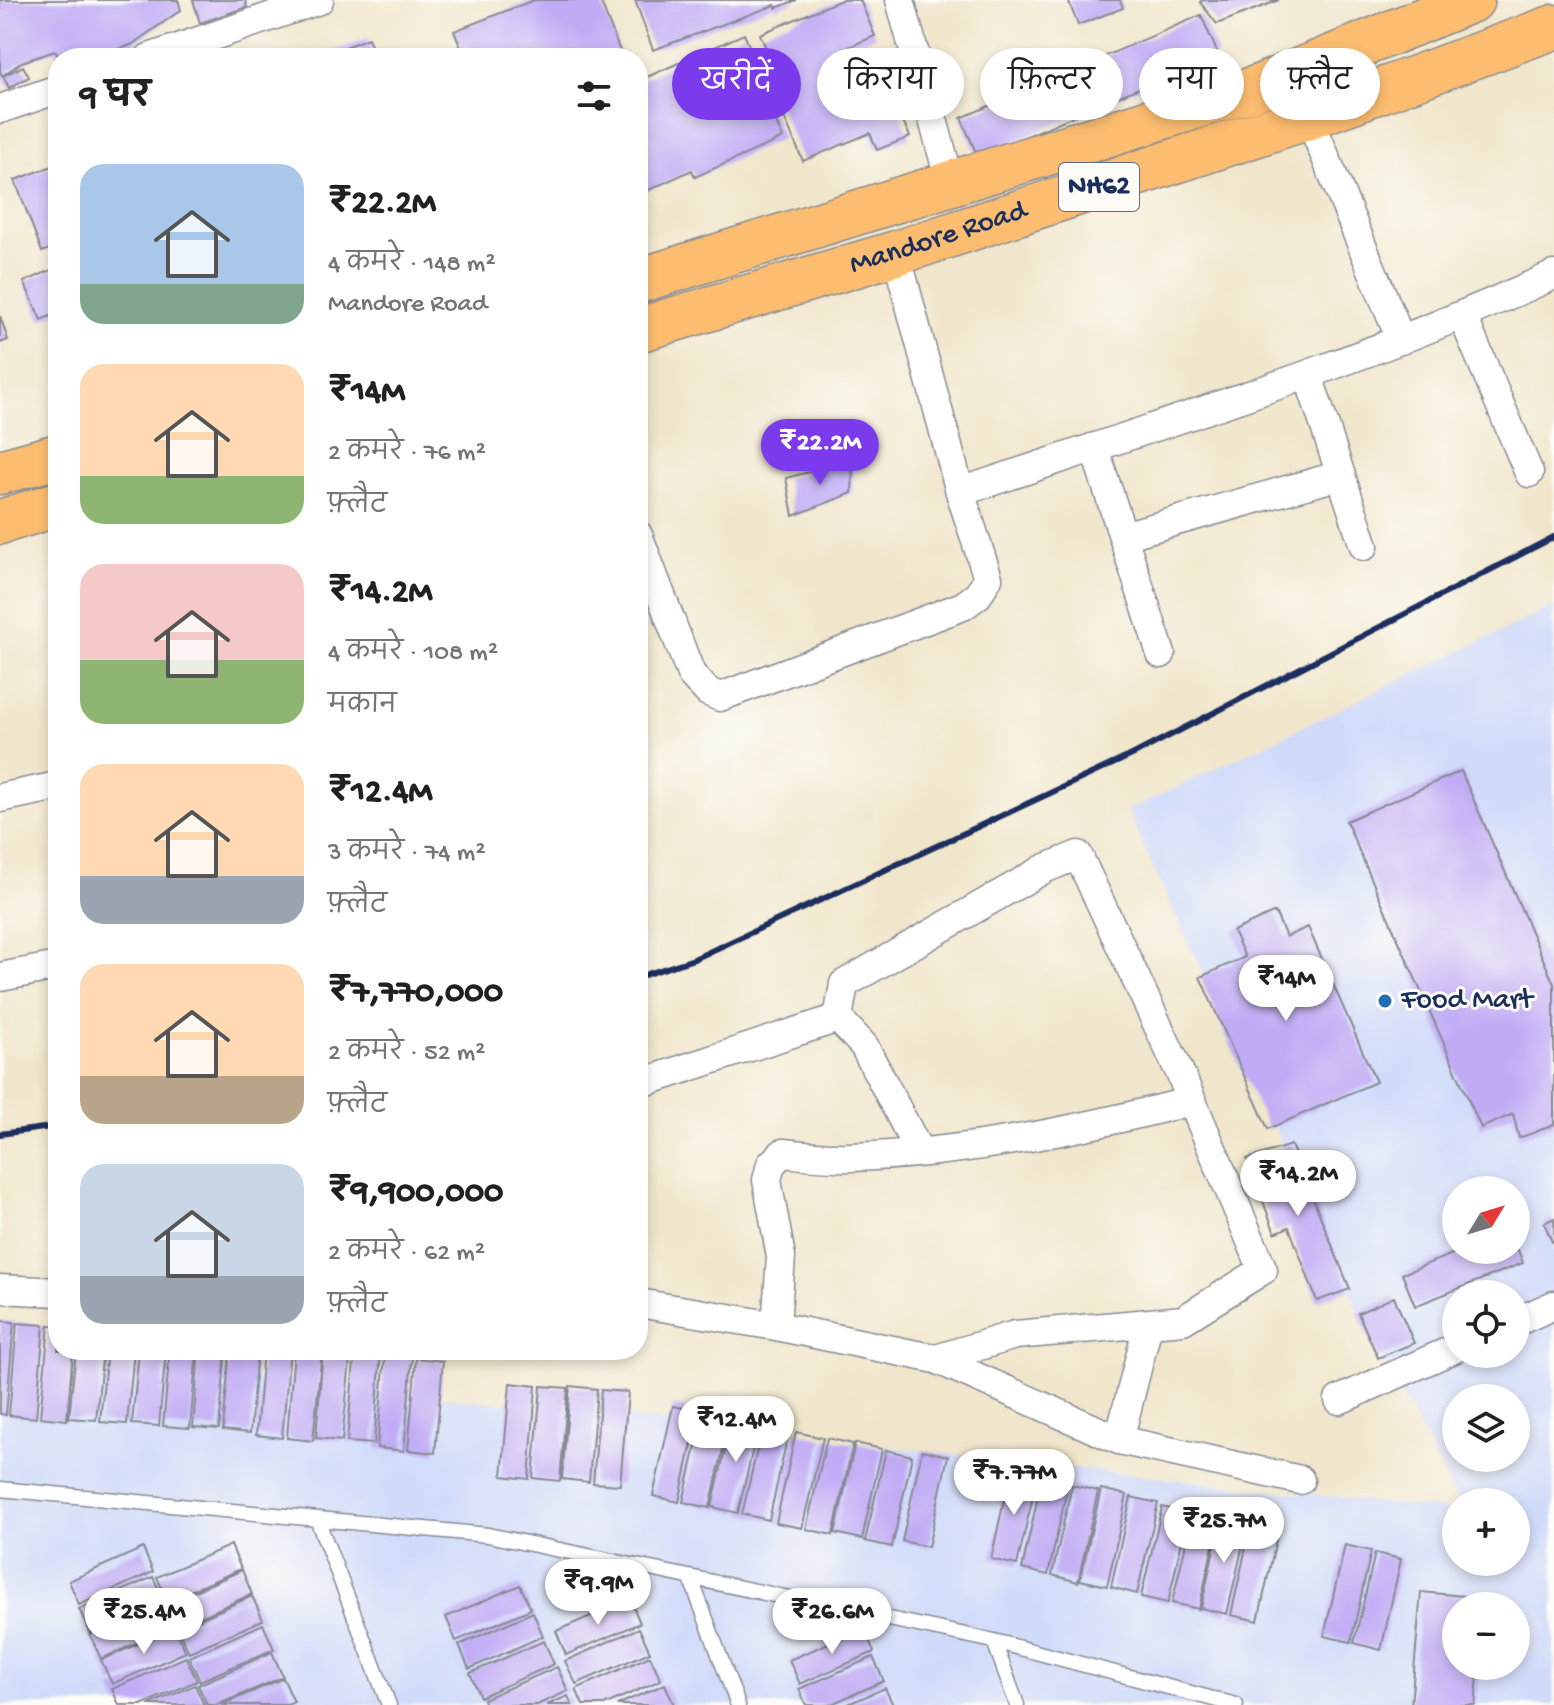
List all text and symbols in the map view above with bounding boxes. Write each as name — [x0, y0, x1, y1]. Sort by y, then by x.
chip: खरीदें — [672, 48, 801, 120]
chip: किराया — [817, 48, 964, 120]
chip: फ़िल्टर — [980, 48, 1123, 120]
chip: नया — [1139, 48, 1244, 120]
chip: फ़्लैट — [1260, 48, 1380, 120]
icon: filters — [572, 74, 616, 118]
text: 9 घर — [80, 79, 150, 119]
road number: NH62 — [1059, 163, 1139, 211]
text: ₹22.2M — [328, 185, 436, 225]
street label: Mandore Road — [846, 193, 1034, 283]
icon: home — [144, 196, 240, 292]
text: 4 कमरे · 148 m² — [328, 250, 496, 281]
text: Mandore Road — [328, 290, 487, 321]
text: ₹14M — [328, 374, 405, 414]
icon: home — [144, 396, 240, 492]
pin: ₹22.2M — [755, 419, 885, 487]
text: ₹22.2M — [779, 429, 861, 460]
text: 2 कमरे · 76 m² — [328, 439, 486, 470]
text: फ़्लैट — [328, 492, 387, 523]
text: ₹14.2M — [328, 574, 432, 614]
icon: home — [144, 596, 240, 692]
text: 4 कमरे · 108 m² — [328, 639, 498, 670]
text: मकान — [328, 692, 397, 723]
text: ₹12.4M — [328, 774, 432, 814]
icon: home — [144, 796, 240, 892]
text: 3 कमरे · 74 m² — [328, 839, 486, 870]
text: फ़्लैट — [328, 892, 387, 923]
pin: ₹14M — [1239, 955, 1333, 1023]
text: ₹14M — [1257, 965, 1315, 996]
text: ₹7,770,000 — [328, 974, 503, 1014]
place label: Food Mart — [1400, 984, 1535, 1019]
marker: Food Mart — [1376, 992, 1394, 1010]
icon: home — [144, 996, 240, 1092]
text: 2 कमरे · 52 m² — [328, 1039, 485, 1070]
text: फ़्लैट — [328, 1092, 387, 1123]
pin: ₹14.2M — [1233, 1150, 1363, 1218]
text: ₹14.2M — [1258, 1160, 1338, 1191]
text: ₹9,900,000 — [328, 1174, 503, 1214]
north arrow — [1442, 1176, 1530, 1264]
map controls — [1442, 1176, 1530, 1680]
icon: home — [144, 1196, 240, 1292]
text: 2 कमरे · 62 m² — [328, 1239, 485, 1270]
button: locate — [1442, 1280, 1530, 1368]
text: फ़्लैट — [328, 1292, 387, 1323]
button: layers — [1442, 1384, 1530, 1472]
pin: ₹12.4M — [671, 1396, 801, 1464]
text: ₹12.4M — [696, 1406, 776, 1437]
pin: ₹7.77M — [949, 1449, 1079, 1517]
text: ₹7.77M — [972, 1459, 1056, 1490]
button: + — [1442, 1488, 1530, 1576]
pin: ₹25.7M — [1159, 1497, 1289, 1565]
text: ₹25.7M — [1182, 1507, 1266, 1538]
pin: ₹9.9M — [542, 1559, 654, 1627]
text: ₹9.9M — [563, 1569, 633, 1600]
pin: ₹25.4M — [79, 1588, 209, 1656]
pin: ₹26.6M — [767, 1588, 897, 1656]
button: − — [1442, 1592, 1530, 1680]
text: ₹25.4M — [103, 1598, 185, 1629]
text: ₹26.6M — [790, 1598, 874, 1629]

